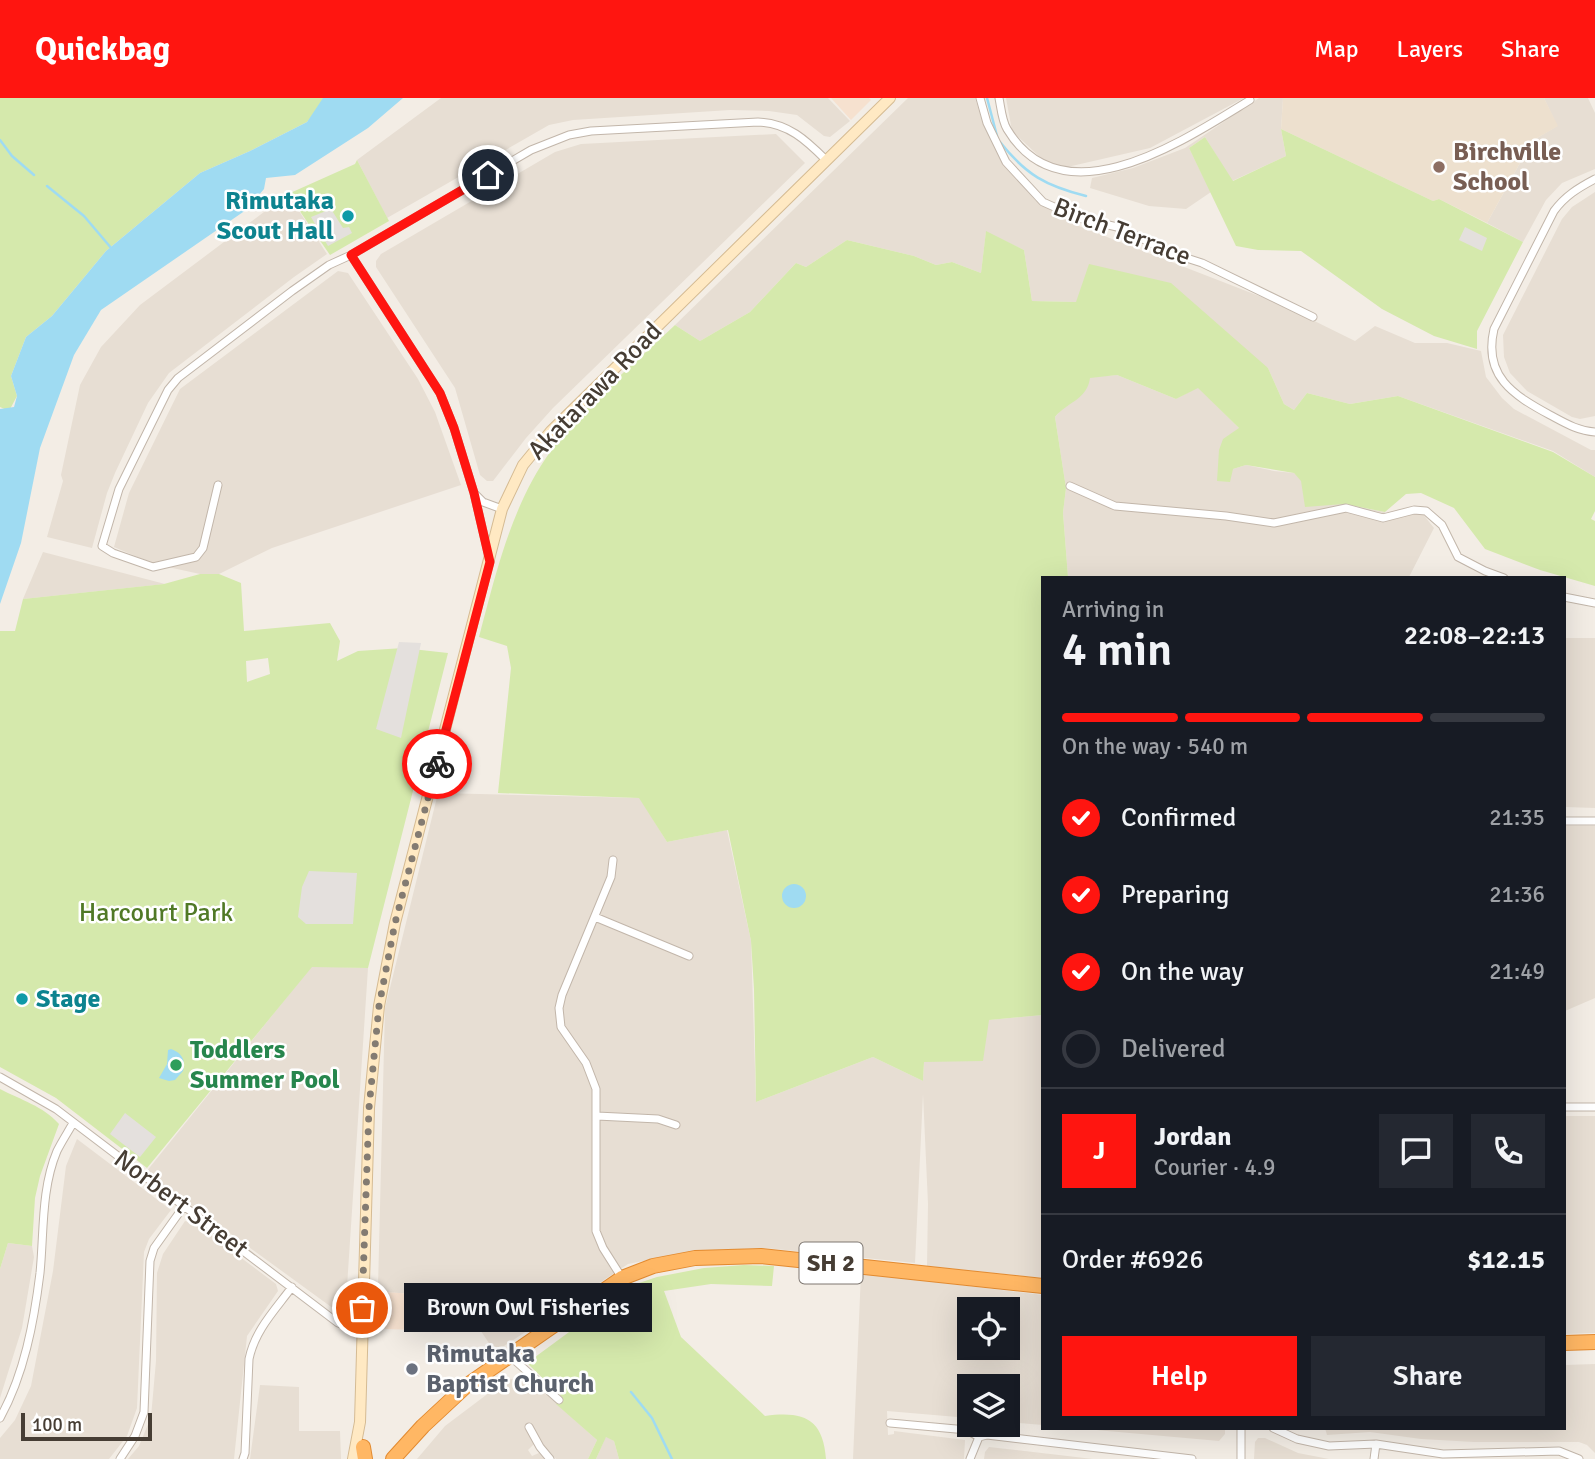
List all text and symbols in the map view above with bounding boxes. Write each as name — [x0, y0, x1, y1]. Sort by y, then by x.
text: Quickbag — [35, 29, 170, 70]
text: Map — [1314, 34, 1359, 64]
text: Layers — [1397, 34, 1463, 64]
text: Share — [1501, 34, 1560, 64]
place label: Birchville School — [1453, 136, 1561, 198]
pin — [458, 145, 518, 205]
icon: home — [469, 156, 507, 194]
marker: Birchville School — [1431, 159, 1447, 175]
place label: Rimutaka Scout Hall — [217, 185, 334, 247]
street label: Birch Terrace — [1049, 191, 1195, 273]
marker: Rimutaka Scout Hall — [340, 208, 356, 224]
street label: Akatarawa Road — [521, 315, 669, 467]
text: Arriving in — [1062, 595, 1164, 624]
text: 22:08–22:13 — [1404, 620, 1545, 652]
text: 4 min — [1062, 622, 1172, 678]
courier — [402, 729, 472, 799]
text: On the way · 540 m — [1062, 732, 1248, 761]
icon: bike — [418, 745, 456, 783]
icon: check — [1062, 799, 1100, 837]
text: Confirmed — [1121, 802, 1236, 834]
text: 21:35 — [1489, 803, 1545, 832]
icon: check — [1062, 876, 1100, 914]
text: Preparing — [1121, 879, 1229, 911]
text: 21:36 — [1489, 880, 1545, 909]
park label: Harcourt Park — [79, 897, 233, 929]
icon: check — [1062, 953, 1100, 991]
text: On the way — [1121, 956, 1244, 988]
text: 21:49 — [1489, 957, 1545, 986]
place label: Stage — [36, 983, 100, 1015]
marker: Stage — [14, 991, 30, 1007]
text: Delivered — [1121, 1033, 1226, 1065]
place label: Toddlers Summer Pool — [190, 1034, 340, 1096]
marker: Toddlers Summer Pool — [168, 1057, 184, 1073]
button: chat — [1379, 1114, 1453, 1188]
button: phone — [1471, 1114, 1545, 1188]
text: Jordan — [1154, 1121, 1231, 1153]
text: J — [1093, 1135, 1105, 1167]
street label: Norbert Street — [107, 1143, 255, 1265]
text: Courier · 4.9 — [1154, 1153, 1275, 1182]
road number: SH 2 — [800, 1242, 862, 1283]
text: Order #6926 — [1062, 1244, 1203, 1276]
text: $12.15 — [1467, 1244, 1545, 1276]
pin — [332, 1278, 392, 1338]
callout: Brown Owl Fisheries — [404, 1284, 652, 1332]
icon: bag — [343, 1289, 381, 1327]
text: Brown Owl Fisheries — [426, 1293, 630, 1322]
map controls — [957, 1297, 1020, 1437]
button: locate — [957, 1297, 1020, 1360]
button: Help — [1062, 1336, 1297, 1416]
button: Share — [1311, 1336, 1545, 1416]
place label: Rimutaka Baptist Church — [426, 1338, 594, 1400]
marker: Rimutaka Baptist Church — [404, 1361, 420, 1377]
button: layers — [957, 1374, 1020, 1437]
scale bar — [21, 1410, 152, 1442]
text: 100 m — [32, 1413, 82, 1437]

